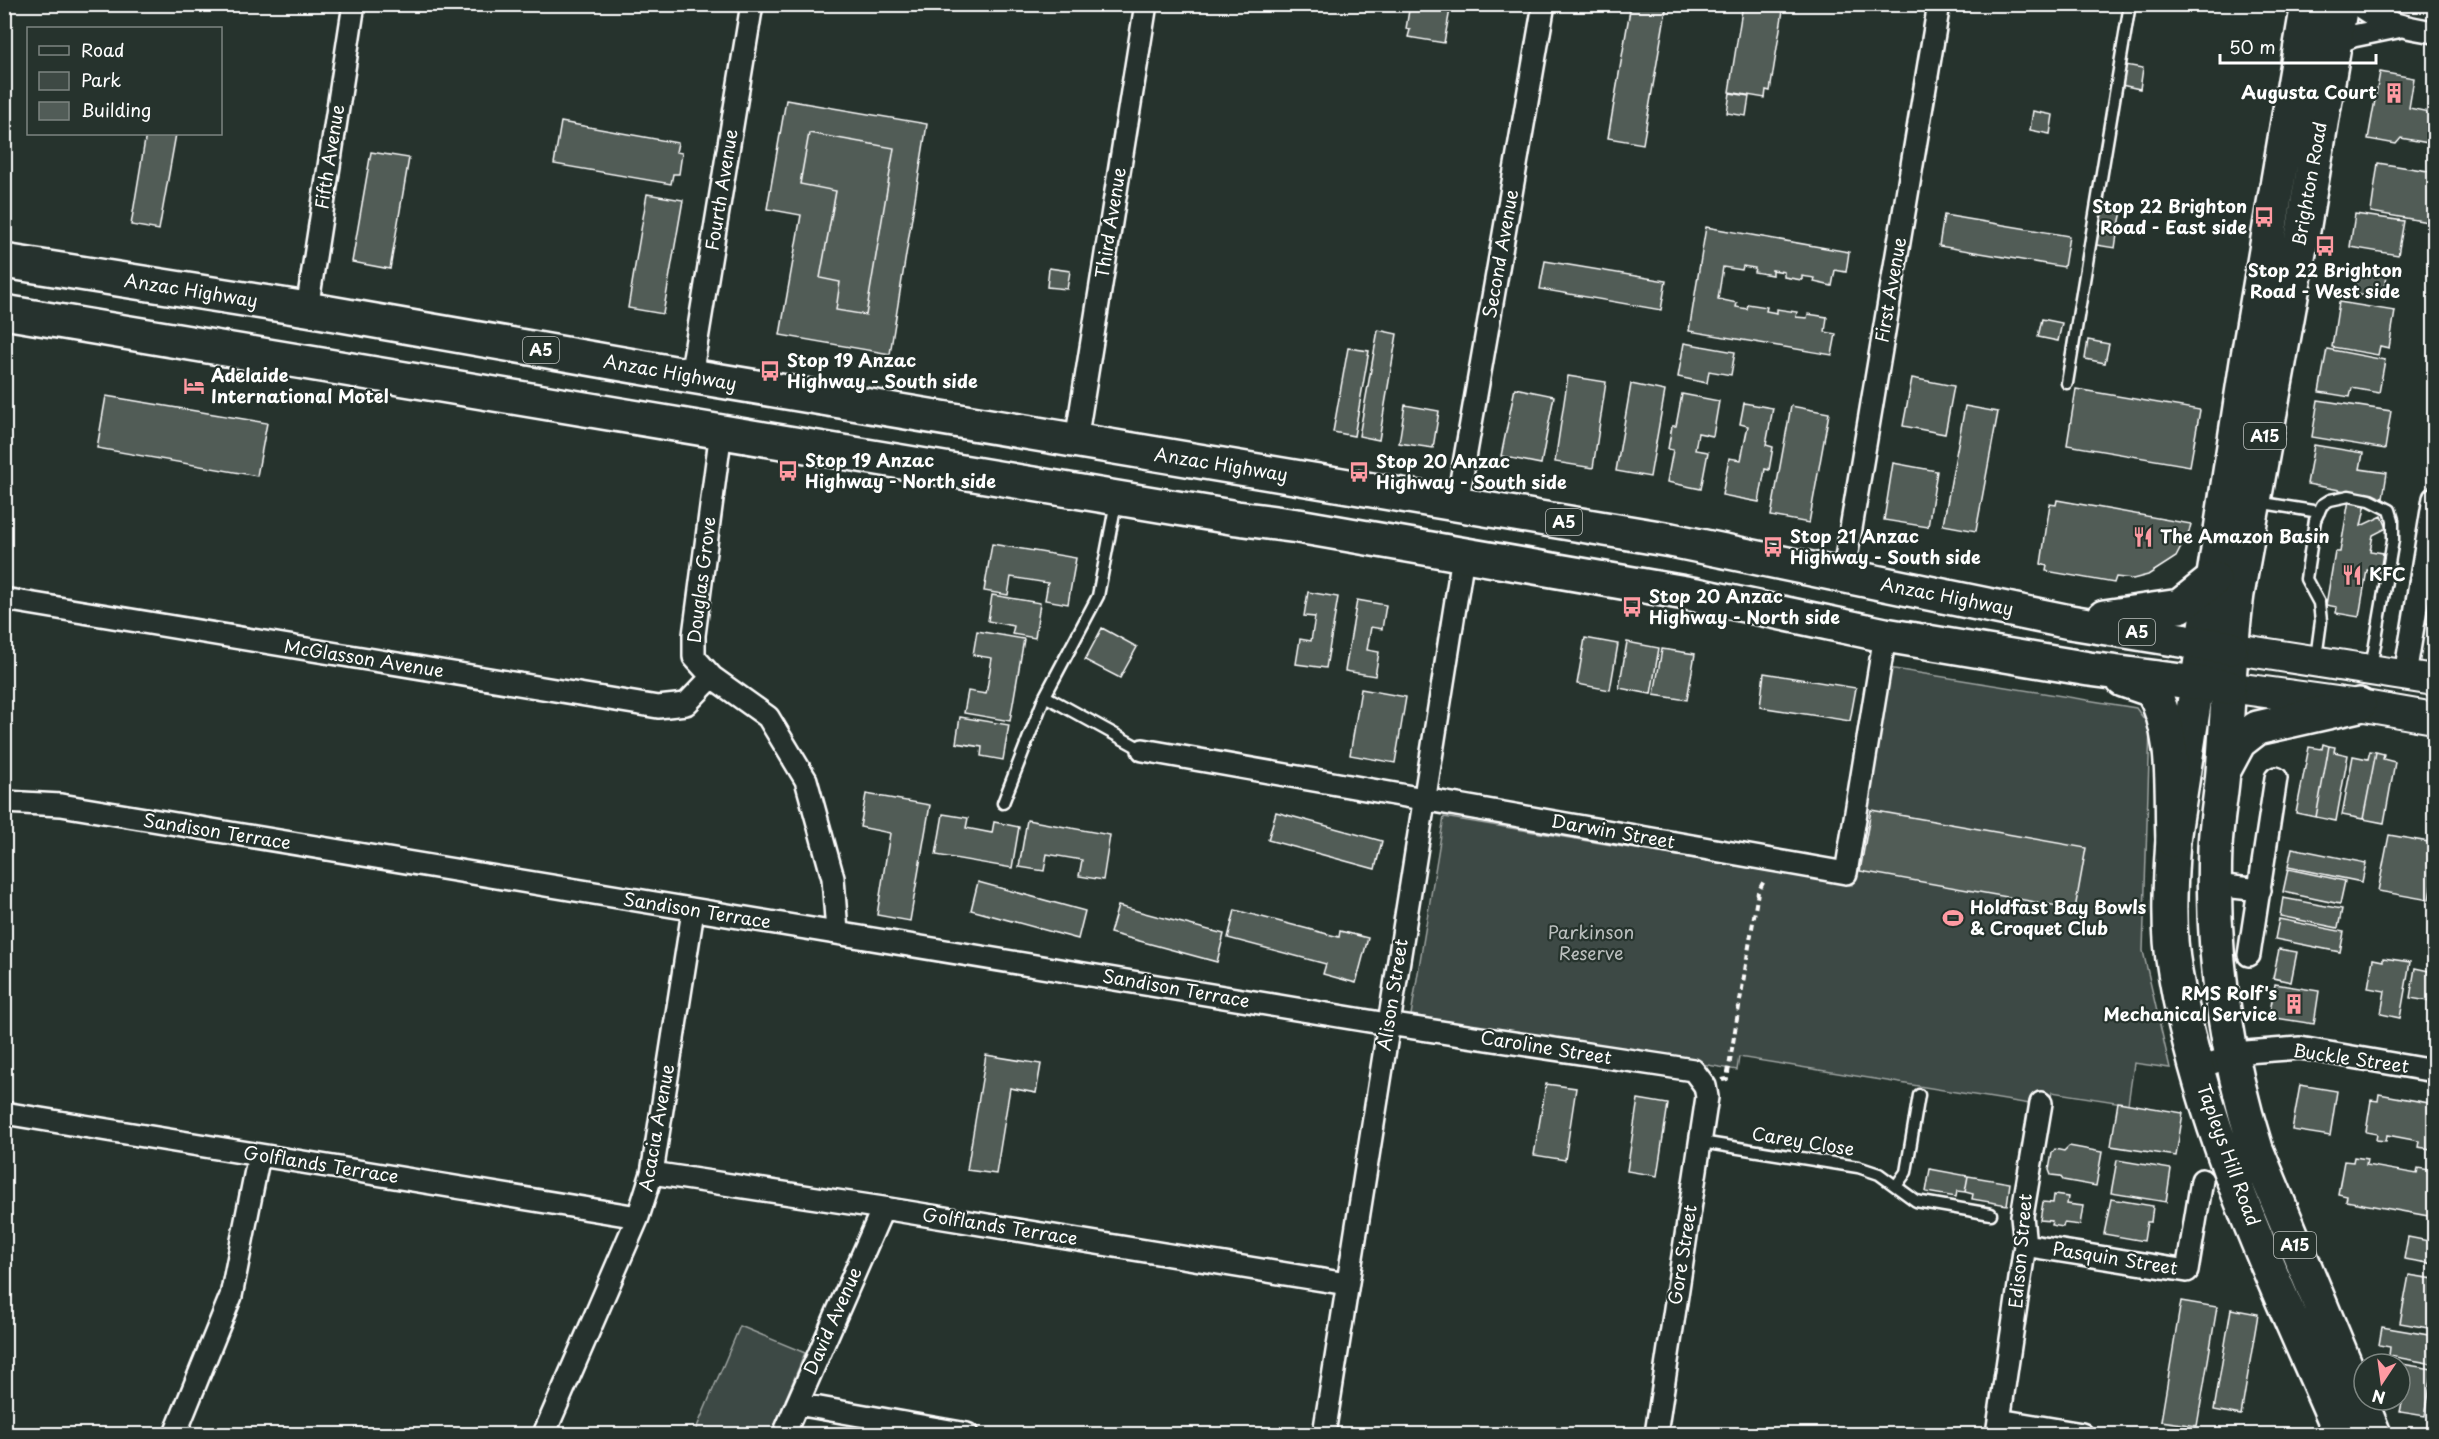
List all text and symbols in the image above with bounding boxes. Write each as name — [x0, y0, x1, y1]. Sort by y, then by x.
legend — [27, 27, 222, 135]
scale bar — [2220, 27, 2376, 65]
text: 50 m — [2229, 33, 2276, 60]
text: Road — [81, 36, 125, 63]
text: Park — [81, 66, 121, 93]
place label: Augusta Court — [2241, 78, 2377, 105]
building icon: Augusta Court — [2382, 81, 2406, 105]
text: Building — [81, 96, 151, 123]
street label: Fifth Avenue — [307, 102, 350, 211]
street label: Brighton Road — [2284, 119, 2333, 248]
street label: Fourth Avenue — [698, 127, 743, 252]
street label: Third Avenue — [1087, 165, 1132, 280]
street label: Second Avenue — [1475, 187, 1524, 320]
place label: Stop 22 Brighton Road - East side — [2092, 192, 2247, 240]
bus stop icon: Stop 22 Brighton Road - East side — [2252, 205, 2276, 229]
bus stop icon: Stop 22 Brighton Road - West side — [2313, 234, 2337, 258]
street label: First Avenue — [1867, 235, 1912, 345]
place label: Stop 22 Brighton Road - West side — [2248, 256, 2402, 304]
street label: Anzac Highway — [123, 266, 260, 313]
road number: A5 — [523, 337, 559, 363]
place label: Stop 19 Anzac Highway - South side — [787, 346, 978, 394]
street label: Anzac Highway — [602, 347, 739, 397]
bus stop icon: Stop 19 Anzac Highway - South side — [758, 359, 782, 383]
place label: Adelaide International Motel — [210, 361, 389, 409]
hotel icon: Adelaide International Motel — [182, 374, 206, 398]
road number: A15 — [2244, 423, 2286, 449]
street label: Anzac Highway — [1153, 440, 1290, 487]
place label: Stop 19 Anzac Highway - North side — [805, 446, 996, 494]
place label: Stop 20 Anzac Highway - South side — [1376, 447, 1567, 495]
bus stop icon: Stop 19 Anzac Highway - North side — [776, 459, 800, 483]
bus stop icon: Stop 20 Anzac Highway - South side — [1347, 460, 1371, 484]
road number: A5 — [1546, 509, 1582, 535]
street label: Douglas Grove — [679, 515, 722, 645]
place label: Stop 21 Anzac Highway - South side — [1790, 522, 1981, 570]
place label: The Amazon Basin — [2160, 522, 2330, 549]
restaurant icon: The Amazon Basin — [2131, 525, 2155, 549]
bus stop icon: Stop 21 Anzac Highway - South side — [1761, 535, 1785, 559]
place label: KFC — [2369, 560, 2406, 587]
restaurant icon: KFC — [2340, 563, 2364, 587]
street label: Anzac Highway — [1879, 569, 2016, 622]
place label: Stop 20 Anzac Highway - North side — [1649, 582, 1840, 630]
bus stop icon: Stop 20 Anzac Highway - North side — [1620, 595, 1644, 619]
road number: A5 — [2119, 619, 2155, 645]
street label: McGlasson Avenue — [282, 632, 446, 683]
street label: Sandison Terrace — [141, 806, 293, 856]
street label: Darwin Street — [1549, 806, 1677, 855]
street label: Sandison Terrace — [621, 885, 773, 935]
place label: Holdfast Bay Bowls & Croquet Club — [1970, 893, 2147, 941]
sports icon: Holdfast Bay Bowls & Croquet Club — [1941, 906, 1965, 930]
park label: Parkinson Reserve — [1548, 918, 1634, 966]
street label: Alison Street — [1369, 937, 1414, 1053]
street label: Sandison Terrace — [1100, 961, 1252, 1014]
place label: RMS Rolf's Mechanical Service — [2103, 979, 2277, 1027]
building icon: RMS Rolf's Mechanical Service — [2282, 992, 2306, 1016]
street label: Caroline Street — [1479, 1023, 1614, 1070]
street label: Buckle Street — [2292, 1036, 2411, 1079]
street label: Acacia Avenue — [631, 1062, 680, 1194]
street label: Tapleys Hill Road — [2191, 1080, 2268, 1229]
street label: Carey Close — [1750, 1119, 1856, 1162]
street label: Golflands Terrace — [242, 1138, 401, 1189]
street label: Edison Street — [2001, 1192, 2038, 1309]
street label: Golflands Terrace — [921, 1200, 1080, 1251]
street label: Gore Street — [1660, 1203, 1703, 1307]
road number: A15 — [2274, 1232, 2316, 1258]
street label: Pasquin Street — [2051, 1234, 2180, 1281]
street label: David Avenue — [796, 1262, 868, 1379]
north arrow — [2352, 1352, 2412, 1412]
text: N — [2370, 1384, 2387, 1411]

